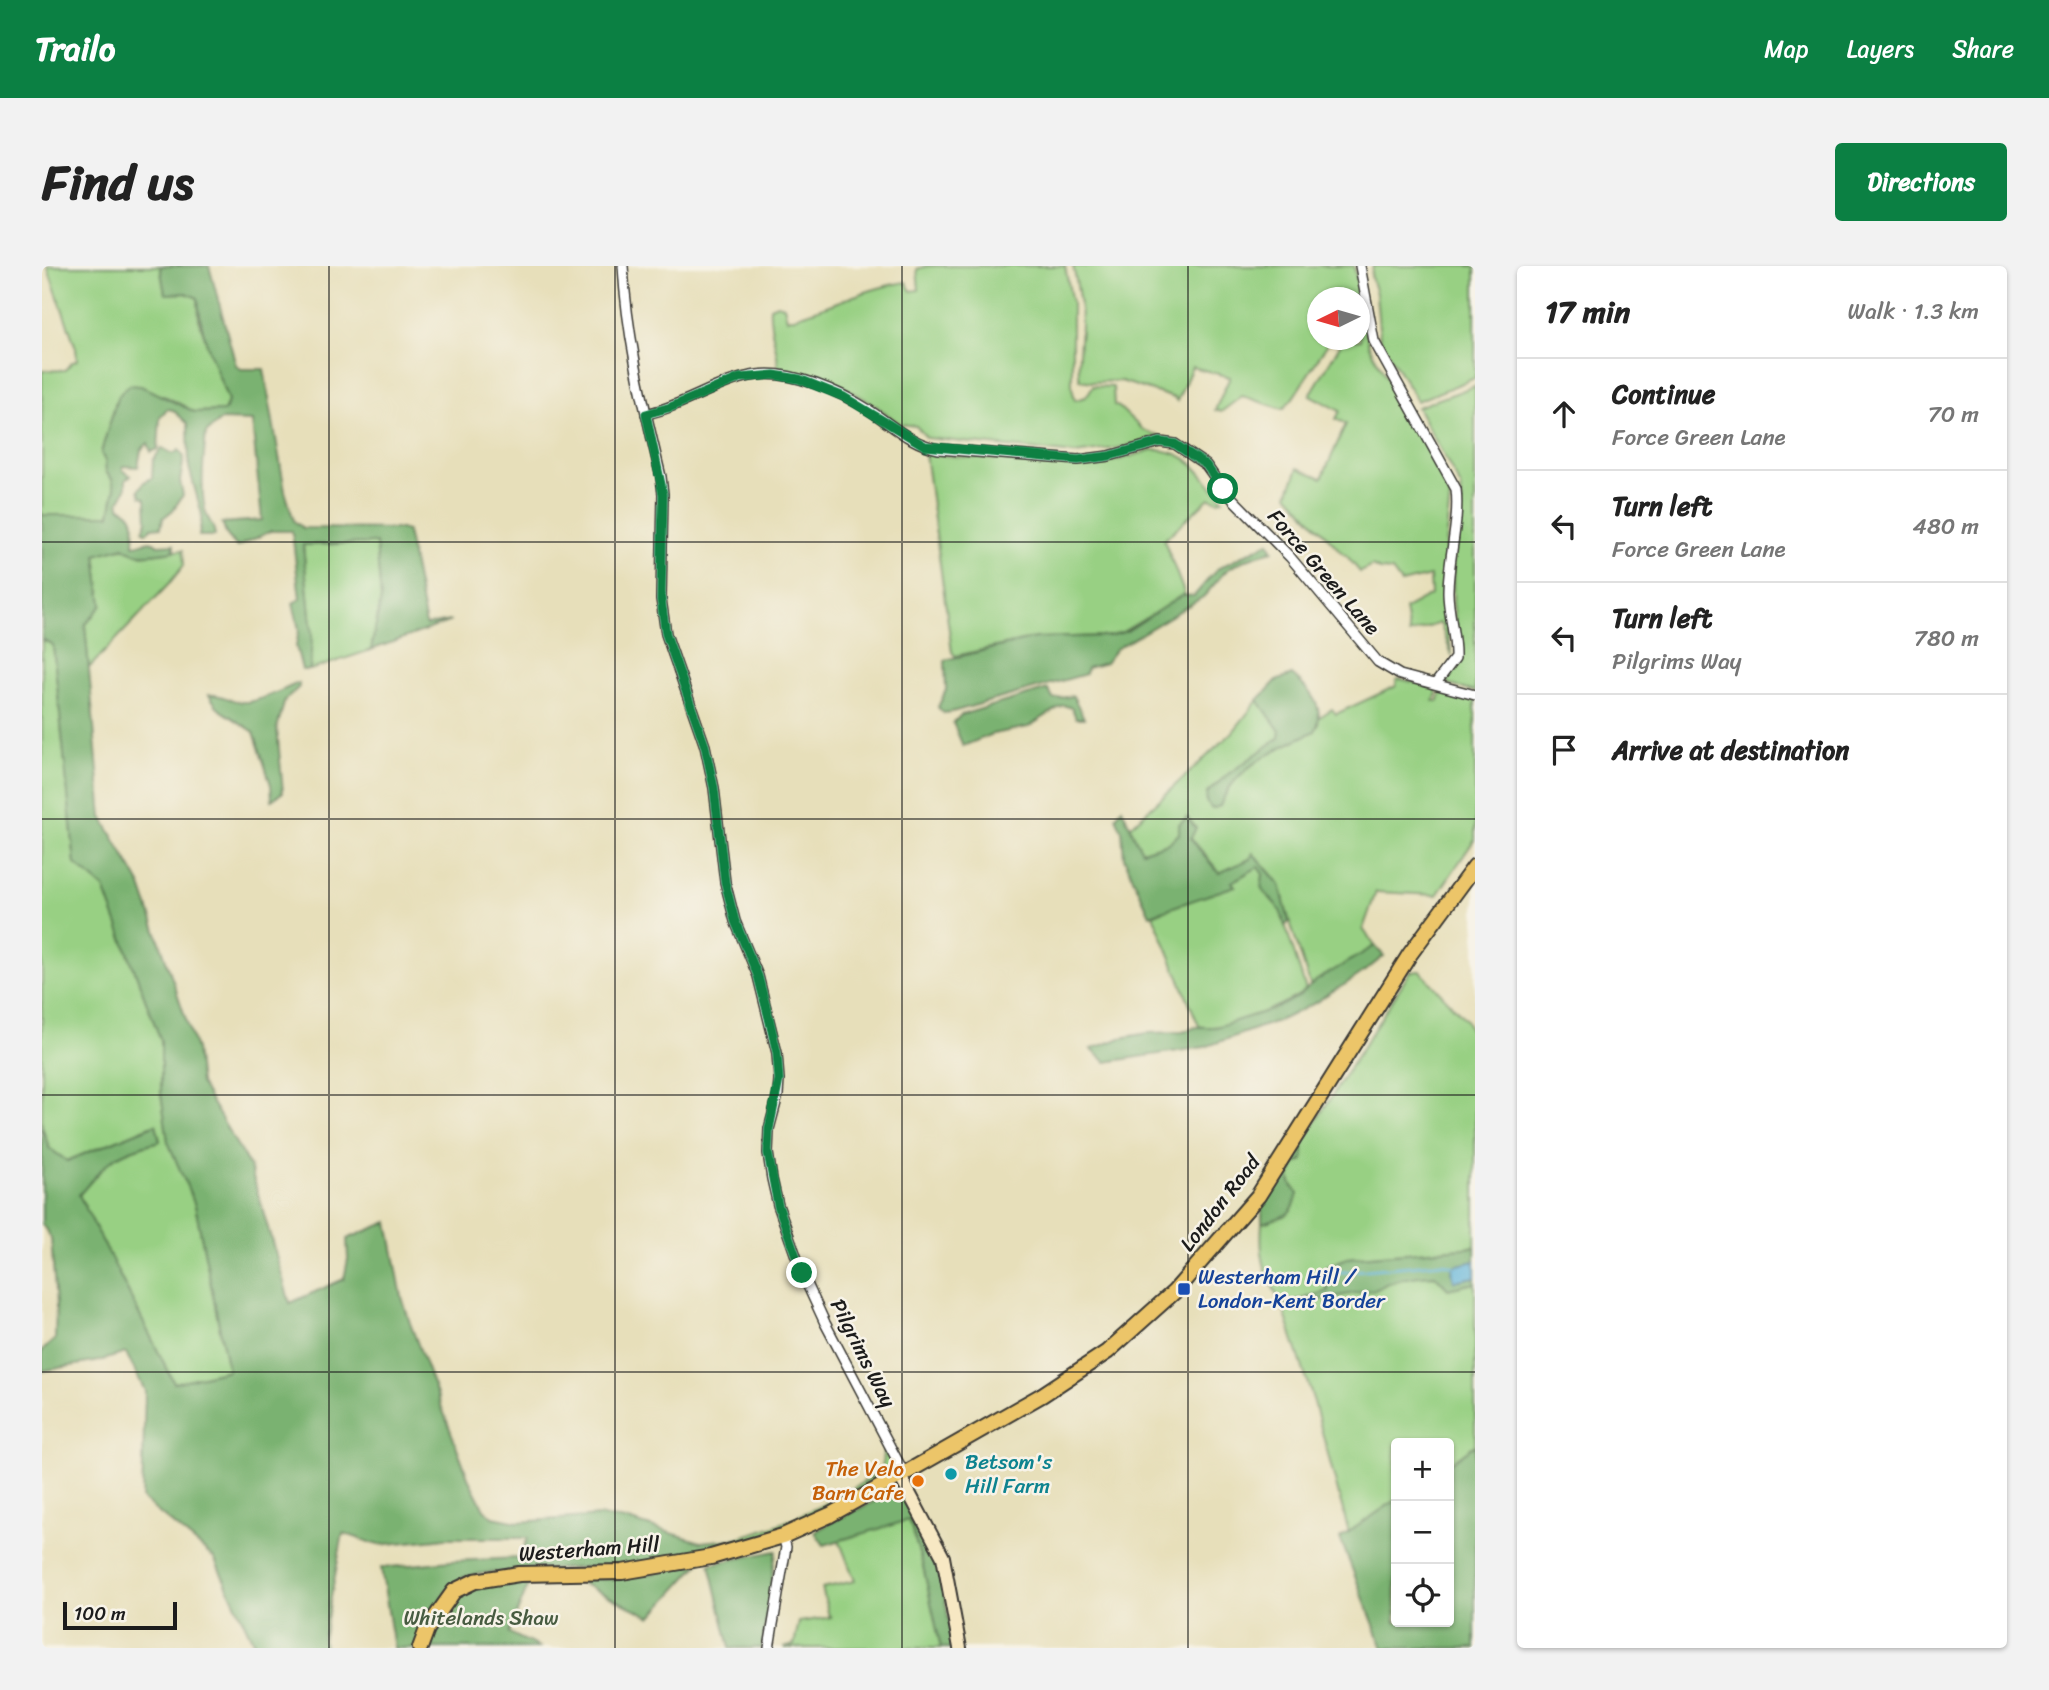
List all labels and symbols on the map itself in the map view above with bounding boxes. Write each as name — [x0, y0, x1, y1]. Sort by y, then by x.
north arrow — [1307, 287, 1370, 350]
route start — [1207, 473, 1238, 504]
street label: Force Green Lane — [1258, 500, 1390, 644]
street label: London Road — [1170, 1144, 1272, 1260]
route end — [786, 1257, 817, 1288]
place label: Westerham Hill / London-Kent Border — [1198, 1258, 1386, 1320]
marker: Westerham Hill / London-Kent Border — [1176, 1281, 1192, 1297]
street label: Pilgrims Way — [819, 1292, 907, 1415]
place label: Betsom's Hill Farm — [965, 1443, 1053, 1505]
place label: The Velo Barn Cafe — [812, 1450, 904, 1512]
marker: Betsom's Hill Farm — [943, 1466, 959, 1482]
marker: The Velo Barn Cafe — [910, 1473, 926, 1489]
street label: Westerham Hill — [517, 1525, 662, 1573]
scale bar — [63, 1599, 177, 1631]
park label: Whitelands Shaw — [403, 1599, 559, 1637]

